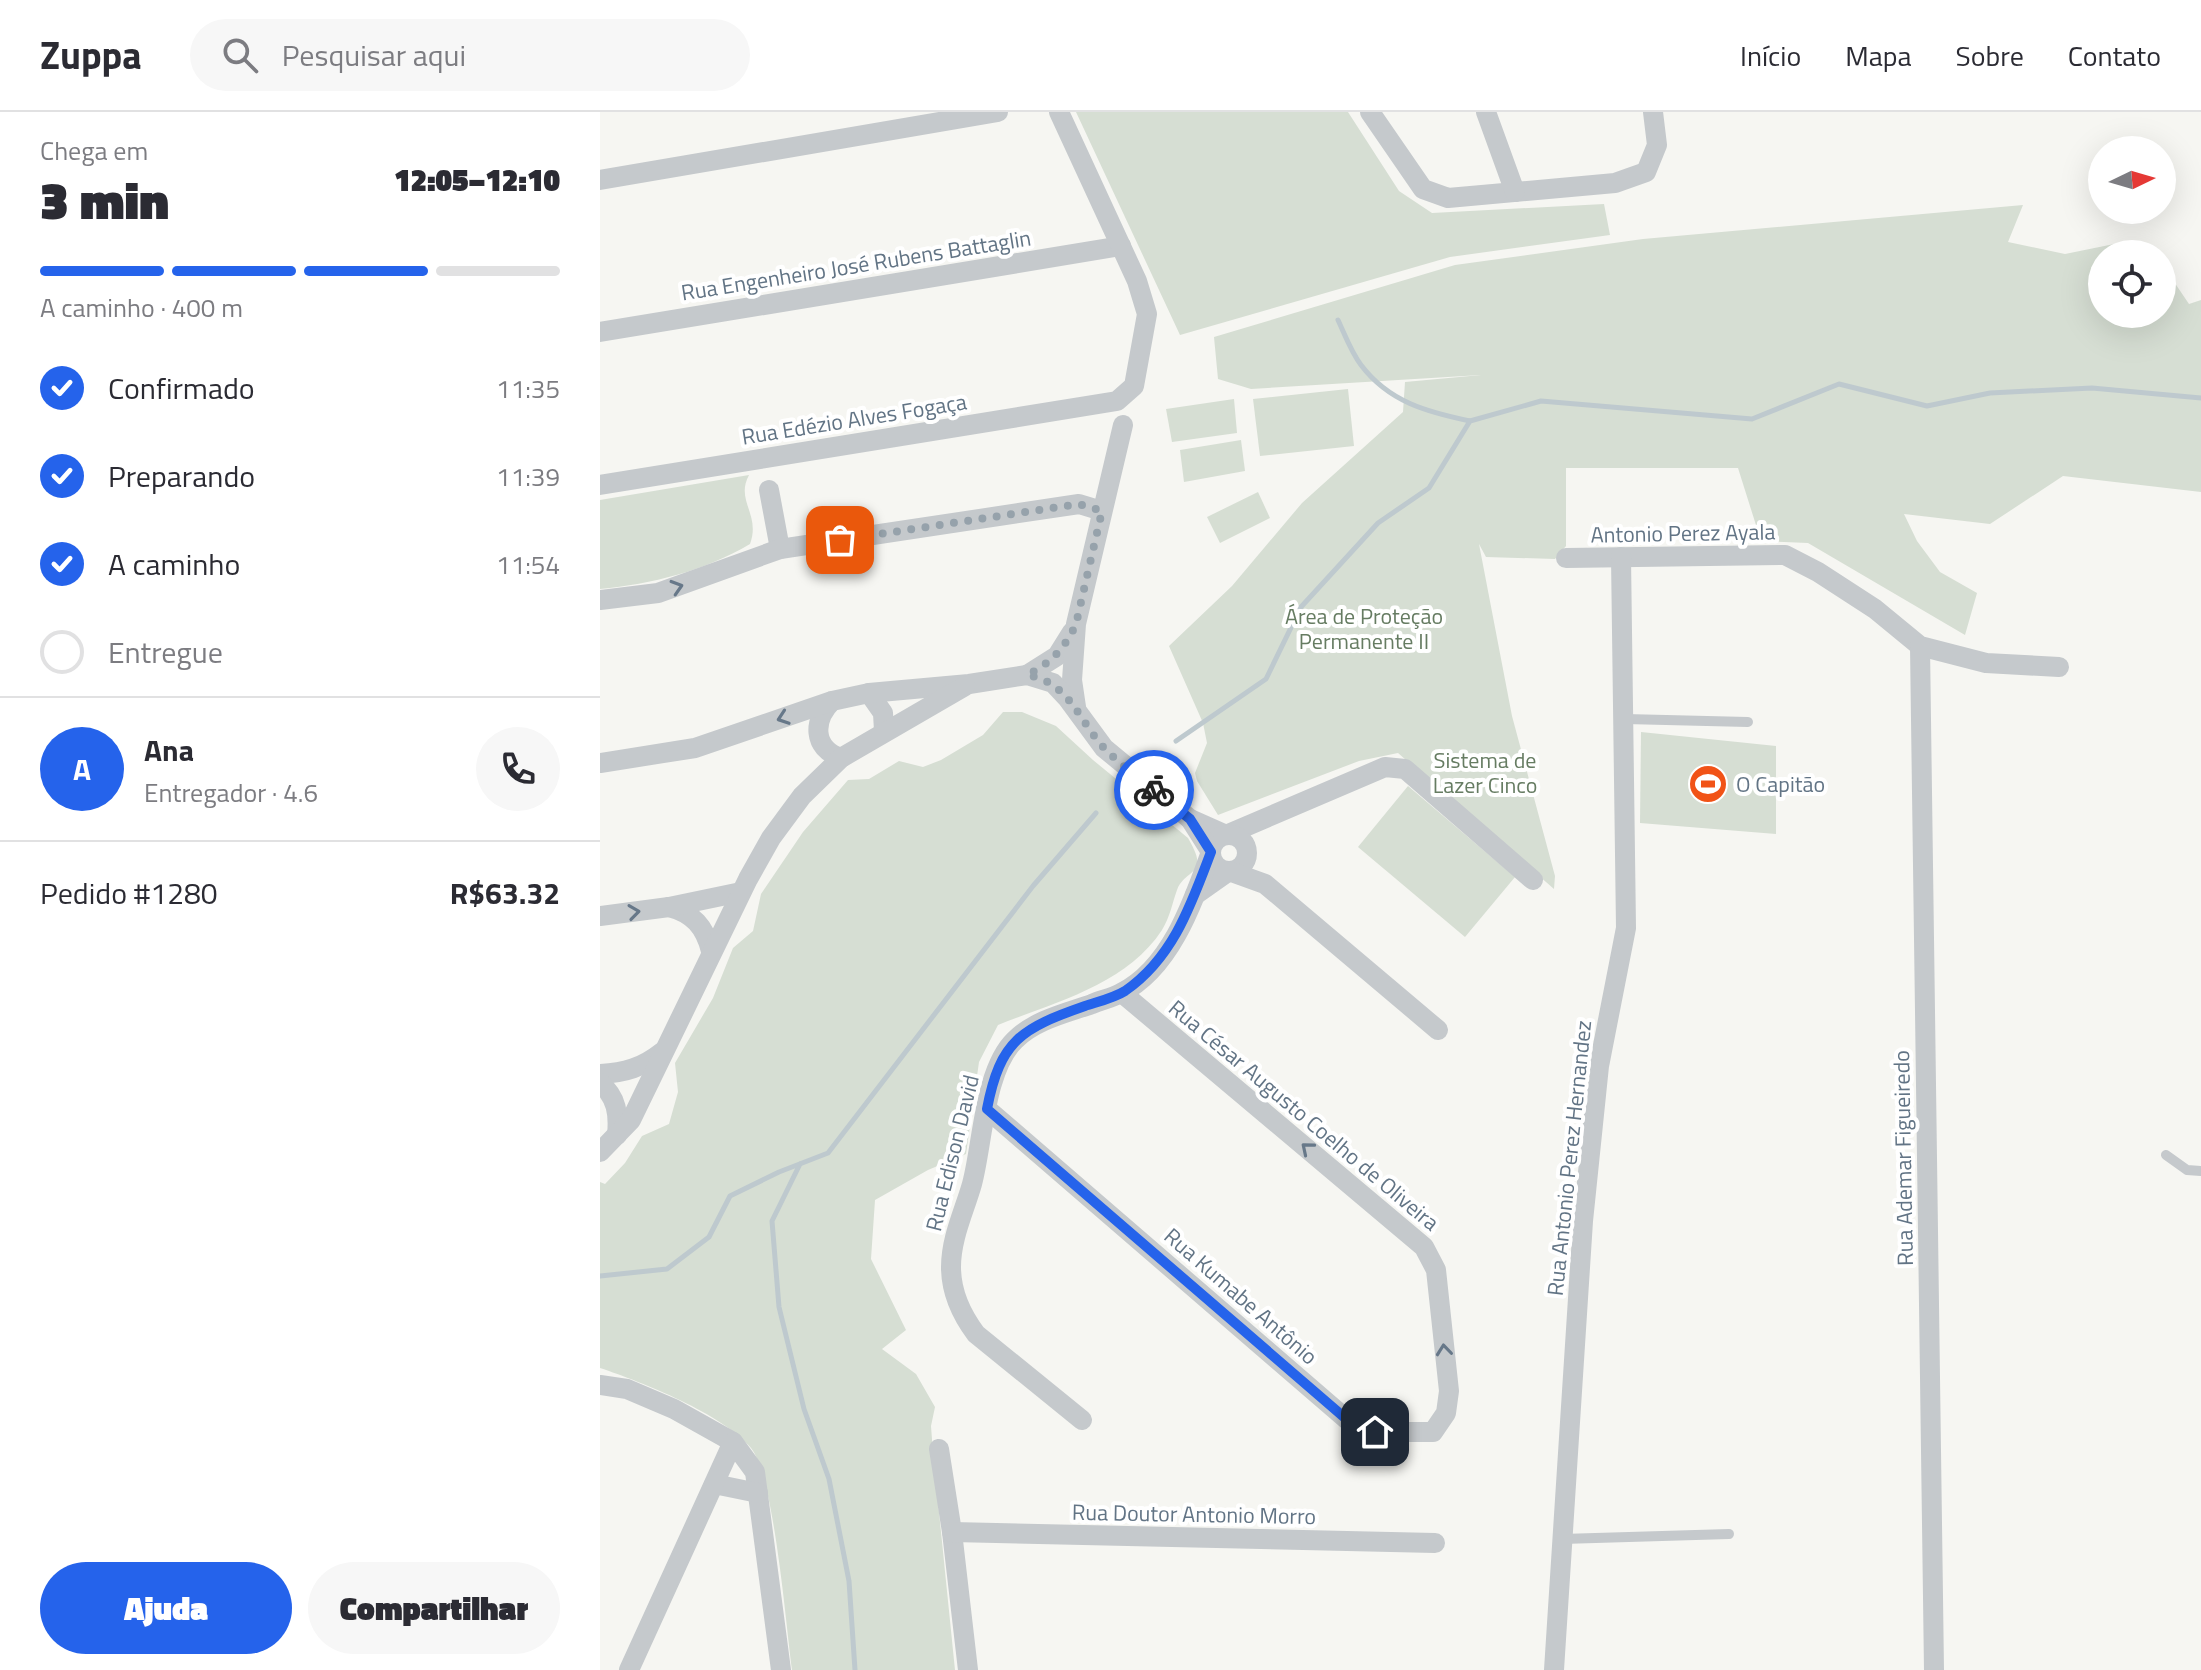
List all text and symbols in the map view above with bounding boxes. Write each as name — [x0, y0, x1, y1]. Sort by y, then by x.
search box — [190, 19, 750, 91]
text: Zuppa — [40, 26, 142, 84]
text: Pesquisar aqui — [282, 32, 466, 78]
icon: search — [218, 33, 262, 77]
text: Início — [1740, 34, 1801, 77]
text: Mapa — [1845, 34, 1912, 77]
text: Sobre — [1956, 34, 2024, 77]
text: Contato — [2068, 34, 2161, 77]
text: Chega em — [40, 131, 148, 170]
north arrow — [2088, 136, 2176, 224]
map controls — [2088, 136, 2176, 328]
text: 12:05–12:10 — [394, 157, 560, 203]
text: 3 min — [40, 160, 169, 239]
street label: Rua Engenheiro José Rubens Battaglin — [679, 221, 1033, 309]
button: locate — [2088, 240, 2176, 328]
text: A caminho · 400 m — [40, 288, 243, 327]
text: Confirmado — [108, 365, 255, 411]
icon: check — [40, 366, 84, 410]
text: 11:35 — [496, 369, 560, 408]
street label: Rua Edézio Alves Fogaça — [739, 384, 969, 454]
text: Preparando — [108, 453, 255, 499]
icon: check — [40, 454, 84, 498]
text: 11:39 — [496, 457, 560, 496]
pin — [806, 506, 874, 574]
street label: Antonio Perez Ayala — [1590, 514, 1776, 552]
icon: bag — [818, 518, 862, 562]
text: A caminho — [108, 541, 240, 587]
icon: check — [40, 542, 84, 586]
text: 11:54 — [496, 545, 560, 584]
one-way arrow — [669, 580, 683, 596]
park label: Área de Proteção Permanente II — [1285, 599, 1443, 658]
text: Entregue — [108, 629, 223, 675]
one-way arrow — [777, 709, 790, 725]
text: Ana — [144, 727, 194, 773]
button: phone — [476, 727, 560, 811]
park label: Sistema de Lazer Cinco — [1433, 743, 1537, 802]
text: A — [73, 746, 91, 792]
courier — [1114, 750, 1194, 830]
sports icon: O Capitão — [1687, 763, 1729, 805]
place label: O Capitão — [1736, 767, 1825, 801]
icon: bike — [1132, 768, 1176, 812]
text: Entregador · 4.6 — [144, 773, 318, 812]
text: Pedido #1280 — [40, 870, 218, 916]
text: R$63.32 — [450, 870, 560, 916]
one-way arrow — [627, 904, 641, 921]
street label: Rua César Augusto Coelho de Oliveira — [1161, 991, 1447, 1239]
street label: Rua Antonio Perez Hernandez — [1538, 1019, 1600, 1297]
street label: Rua Ademar Figueiredo — [1884, 1050, 1922, 1266]
street label: Rua Edison David — [916, 1071, 988, 1235]
one-way arrow — [1301, 1143, 1316, 1158]
street label: Rua Kumabe Antônio — [1157, 1219, 1325, 1373]
one-way arrow — [1436, 1343, 1453, 1356]
pin — [1341, 1398, 1409, 1466]
icon: home — [1353, 1410, 1397, 1454]
street label: Rua Doutor Antonio Morro — [1072, 1495, 1316, 1533]
button: Ajuda — [40, 1562, 292, 1654]
button: Compartilhar — [308, 1562, 560, 1654]

